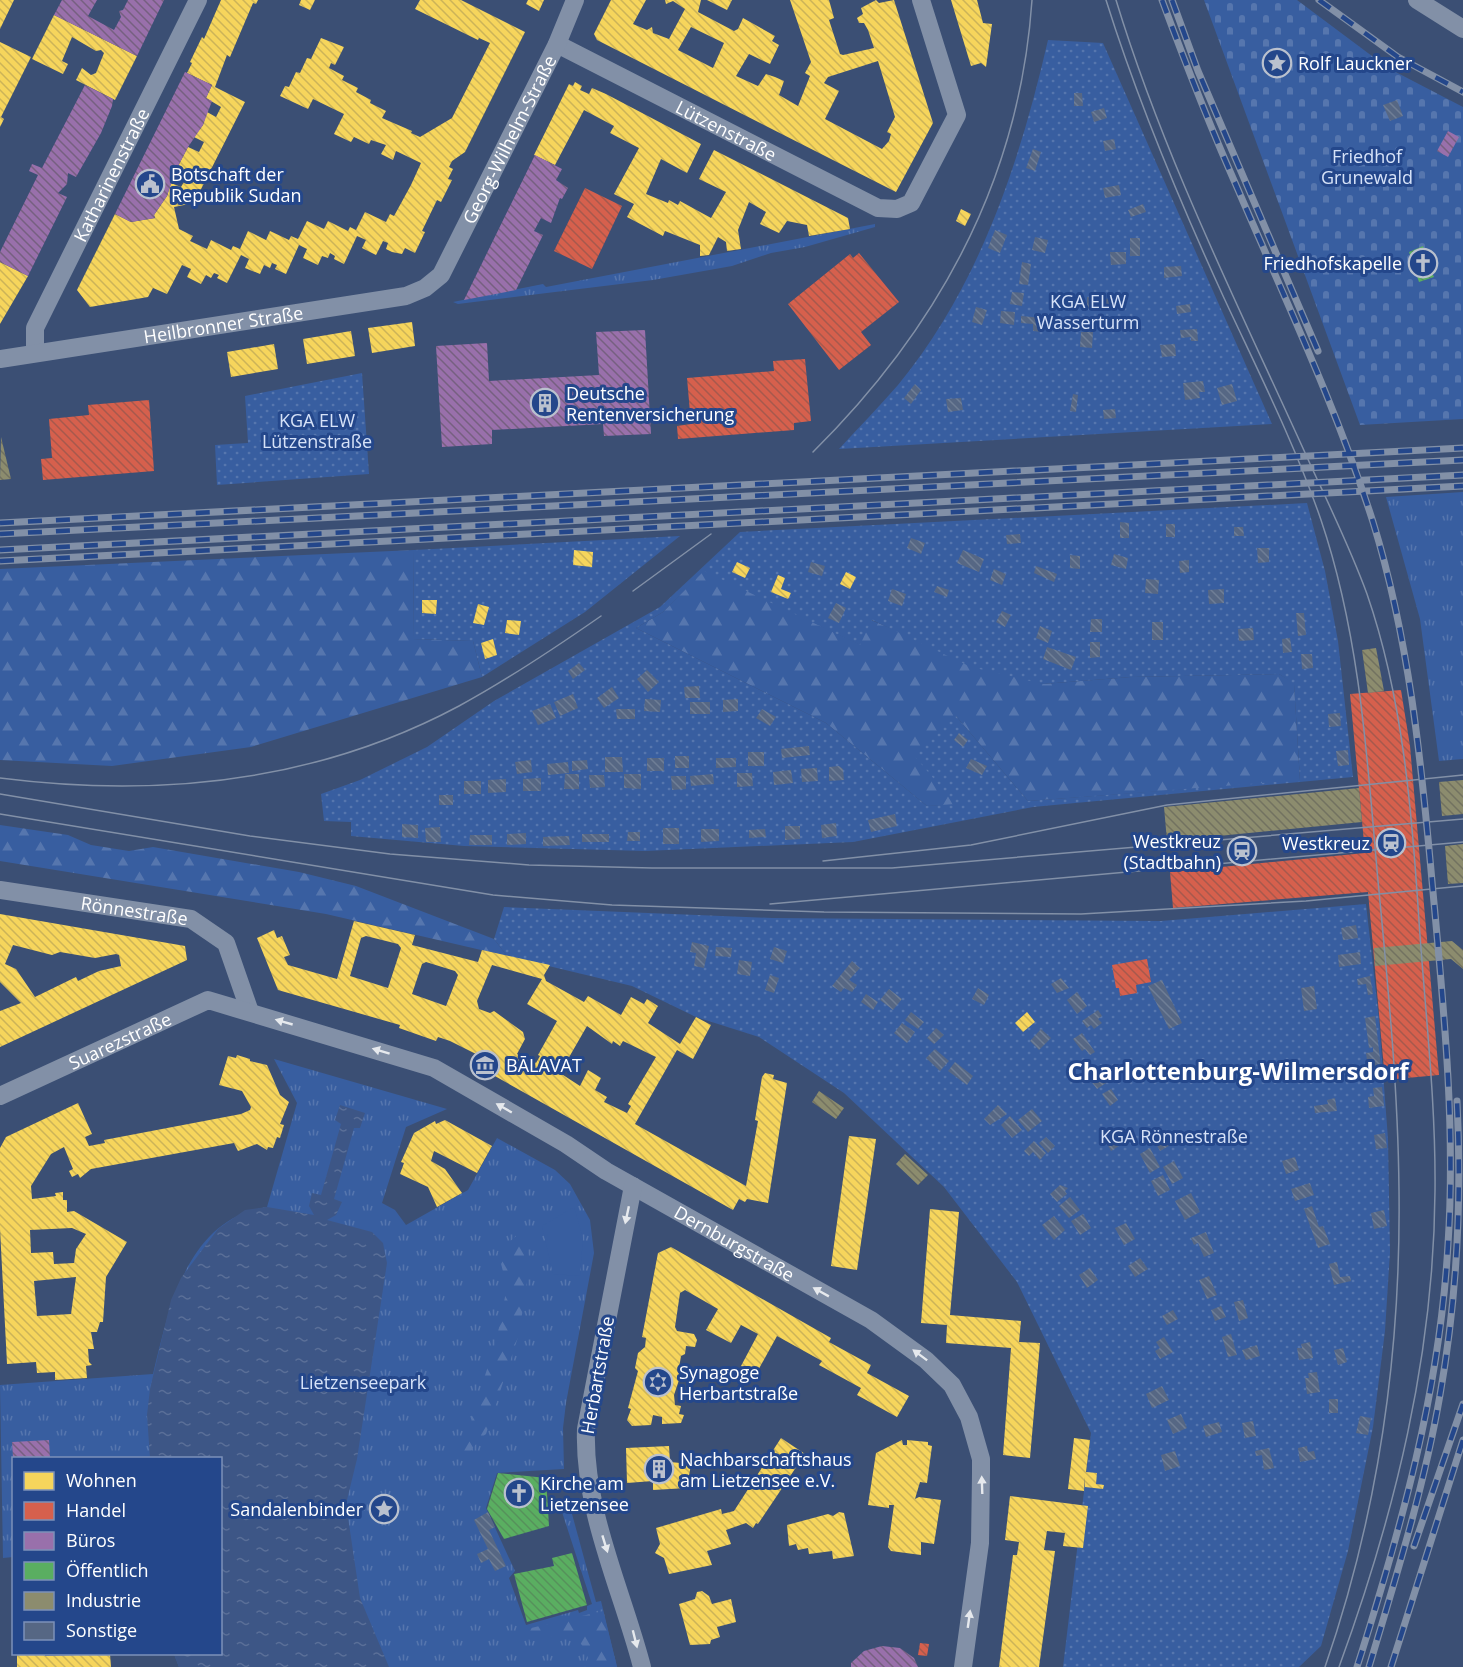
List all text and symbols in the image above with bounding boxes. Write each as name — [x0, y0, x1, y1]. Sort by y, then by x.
place icon: Rolf Lauckner — [1261, 47, 1293, 79]
street label: Georg-Wilhelm-Straße — [457, 51, 562, 228]
place label: Rolf Lauckner — [1298, 51, 1413, 75]
street label: Lützenstraße — [672, 95, 781, 166]
street label: Katharinenstraße — [68, 104, 154, 246]
park label: Friedhof Grunewald — [1321, 144, 1413, 189]
place label: Botschaft der Republik Sudan — [171, 162, 301, 207]
public building icon: Botschaft der Republik Sudan — [134, 168, 166, 200]
church icon: Friedhofskapelle — [1407, 247, 1439, 279]
place label: Friedhofskapelle — [1263, 251, 1402, 275]
park label: KGA ELW Wasserturm — [1037, 289, 1139, 334]
street label: Heilbronner Straße — [142, 300, 305, 349]
place label: Deutsche Rentenversicherung — [566, 381, 735, 426]
building icon: Deutsche Rentenversicherung — [529, 387, 561, 419]
park label: KGA ELW Lützenstraße — [262, 408, 372, 453]
station icon: Westkreuz — [1375, 827, 1407, 859]
place label: Westkreuz (Stadtbahn) — [1124, 829, 1221, 874]
place label: Westkreuz — [1282, 831, 1370, 855]
station icon: Westkreuz (Stadtbahn) — [1226, 835, 1258, 867]
street label: Rönnestraße — [79, 890, 190, 930]
street label: Suarezstraße — [65, 1007, 175, 1075]
one-way arrow — [275, 1017, 293, 1026]
one-way arrow — [372, 1046, 390, 1055]
museum icon: BĀLAVAT — [469, 1049, 501, 1081]
place label: BĀLAVAT — [506, 1053, 582, 1077]
district label: Charlottenburg-Wilmersdorf — [1067, 1054, 1410, 1087]
one-way arrow — [495, 1103, 512, 1113]
park label: KGA Rönnestraße — [1100, 1124, 1248, 1148]
street label: Dernburgstraße — [670, 1200, 799, 1287]
one-way arrow — [622, 1205, 631, 1224]
one-way arrow — [812, 1287, 829, 1297]
street label: Herbartstraße — [575, 1314, 619, 1436]
one-way arrow — [912, 1349, 928, 1362]
place label: Synagoge Herbartstraße — [679, 1360, 798, 1405]
synagogue icon: Synagoge Herbartstraße — [642, 1366, 674, 1398]
park label: Lietzenseepark — [300, 1370, 427, 1394]
place label: Nachbarschaftshaus am Lietzensee e.V. — [680, 1447, 852, 1492]
building icon: Nachbarschaftshaus am Lietzensee e.V. — [643, 1453, 675, 1485]
legend — [12, 1457, 222, 1655]
text: Wohnen — [66, 1468, 137, 1492]
place label: Kirche am Lietzensee — [540, 1471, 629, 1516]
one-way arrow — [977, 1475, 986, 1494]
church icon: Kirche am Lietzensee — [503, 1477, 535, 1509]
place icon: Sandalenbinder — [368, 1493, 400, 1525]
place label: Sandalenbinder — [230, 1497, 364, 1521]
text: Handel — [66, 1498, 126, 1522]
text: Büros — [66, 1528, 115, 1552]
one-way arrow — [601, 1535, 610, 1553]
text: Öffentlich — [66, 1558, 148, 1582]
text: Industrie — [66, 1588, 141, 1612]
one-way arrow — [965, 1610, 974, 1629]
text: Sonstige — [66, 1618, 137, 1642]
one-way arrow — [630, 1630, 640, 1648]

